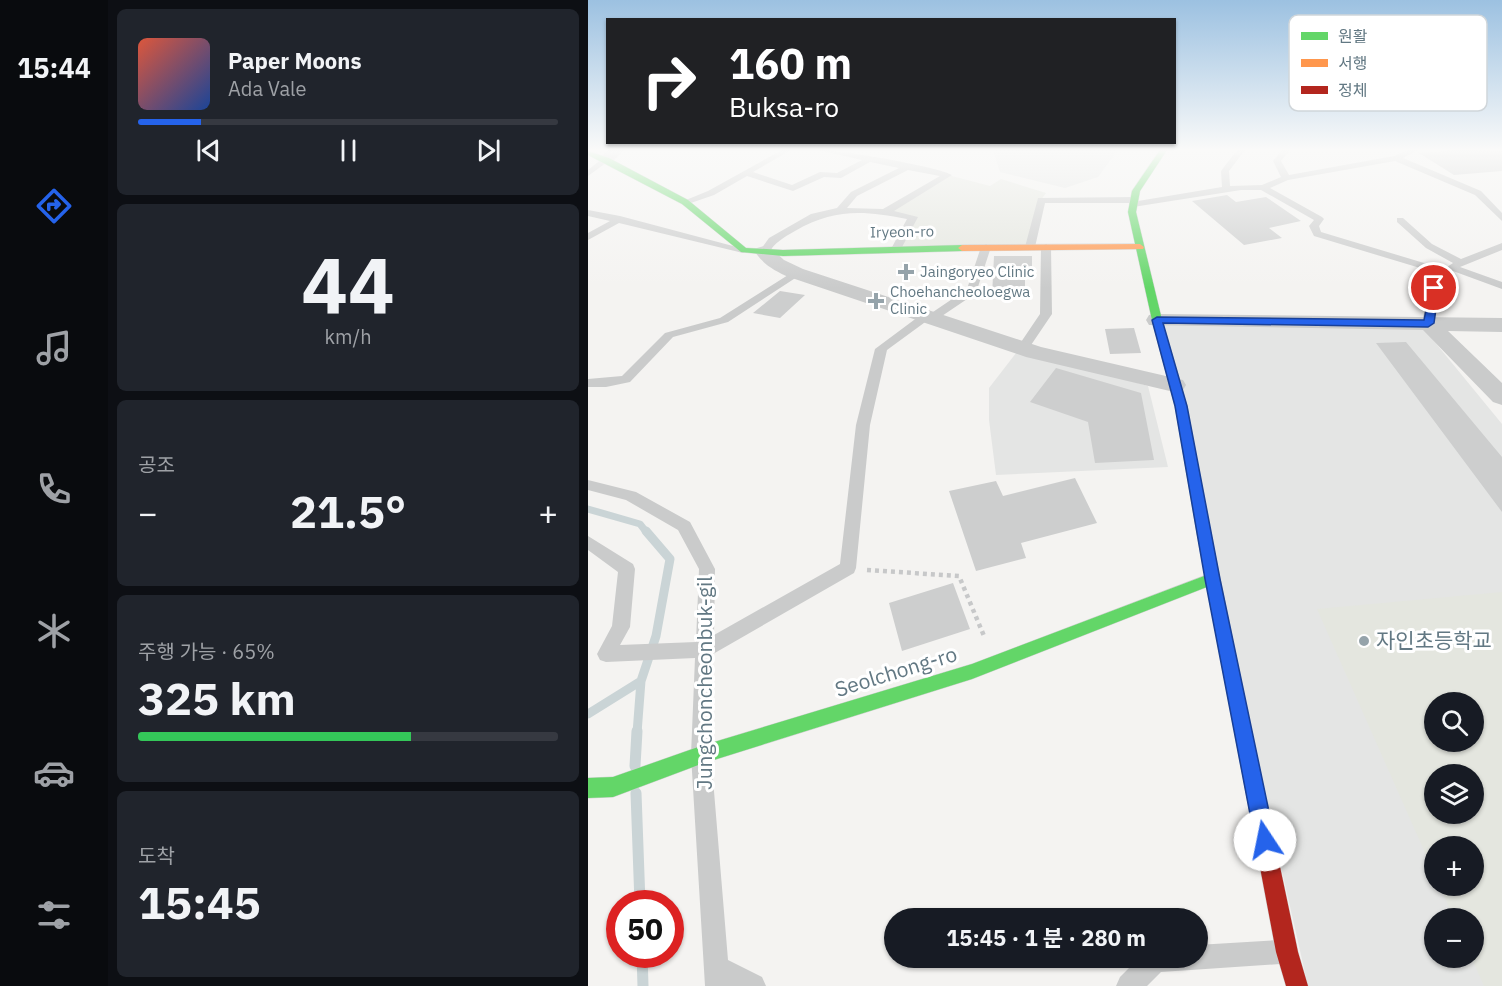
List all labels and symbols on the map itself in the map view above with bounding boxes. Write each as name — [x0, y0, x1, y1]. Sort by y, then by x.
legend — [1289, 15, 1487, 111]
text: 원활 — [1338, 26, 1368, 46]
text: 서행 — [1338, 53, 1367, 73]
text: 정체 — [1338, 80, 1367, 100]
street label: Iryeon-ro — [870, 221, 934, 242]
place label: Jaingoryeo Clinic — [920, 262, 1035, 281]
pin — [1408, 262, 1459, 313]
marker: Jaingoryeo Clinic — [897, 263, 915, 281]
place label: Choehancheoloegwa Clinic — [890, 282, 1030, 318]
marker: Choehancheoloegwa Clinic — [867, 292, 885, 310]
street label: Jungchoncheonbuk-gil — [690, 576, 718, 790]
place label: 자인초등학교 — [1376, 626, 1492, 654]
marker: 자인초등학교 — [1357, 634, 1371, 648]
street label: Seolchong-ro — [831, 639, 960, 703]
position arrow — [1233, 808, 1297, 872]
speed limit sign: 50 — [606, 890, 684, 968]

